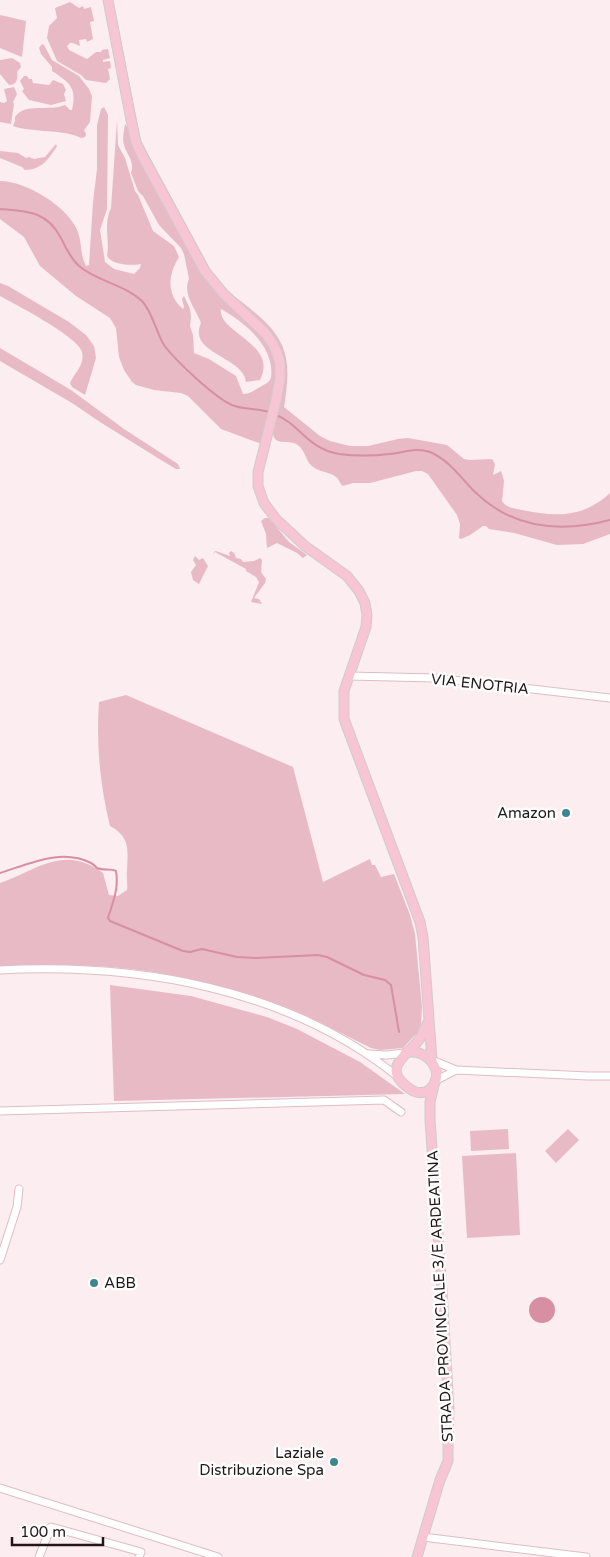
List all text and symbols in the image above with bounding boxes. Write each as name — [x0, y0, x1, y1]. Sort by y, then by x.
street label: VIA ENOTRIA — [430, 670, 530, 698]
place label: Amazon — [497, 804, 556, 822]
marker: Amazon — [560, 807, 572, 819]
street label: STRADA PROVINCIALE 3/E ARDEATINA — [423, 1150, 457, 1442]
place label: ABB — [104, 1274, 136, 1292]
marker: ABB — [88, 1277, 100, 1289]
place label: Laziale Distribuzione Spa — [199, 1444, 324, 1479]
marker: Laziale Distribuzione Spa — [328, 1456, 340, 1468]
scale bar — [12, 1514, 104, 1546]
text: 100 m — [20, 1523, 66, 1541]

